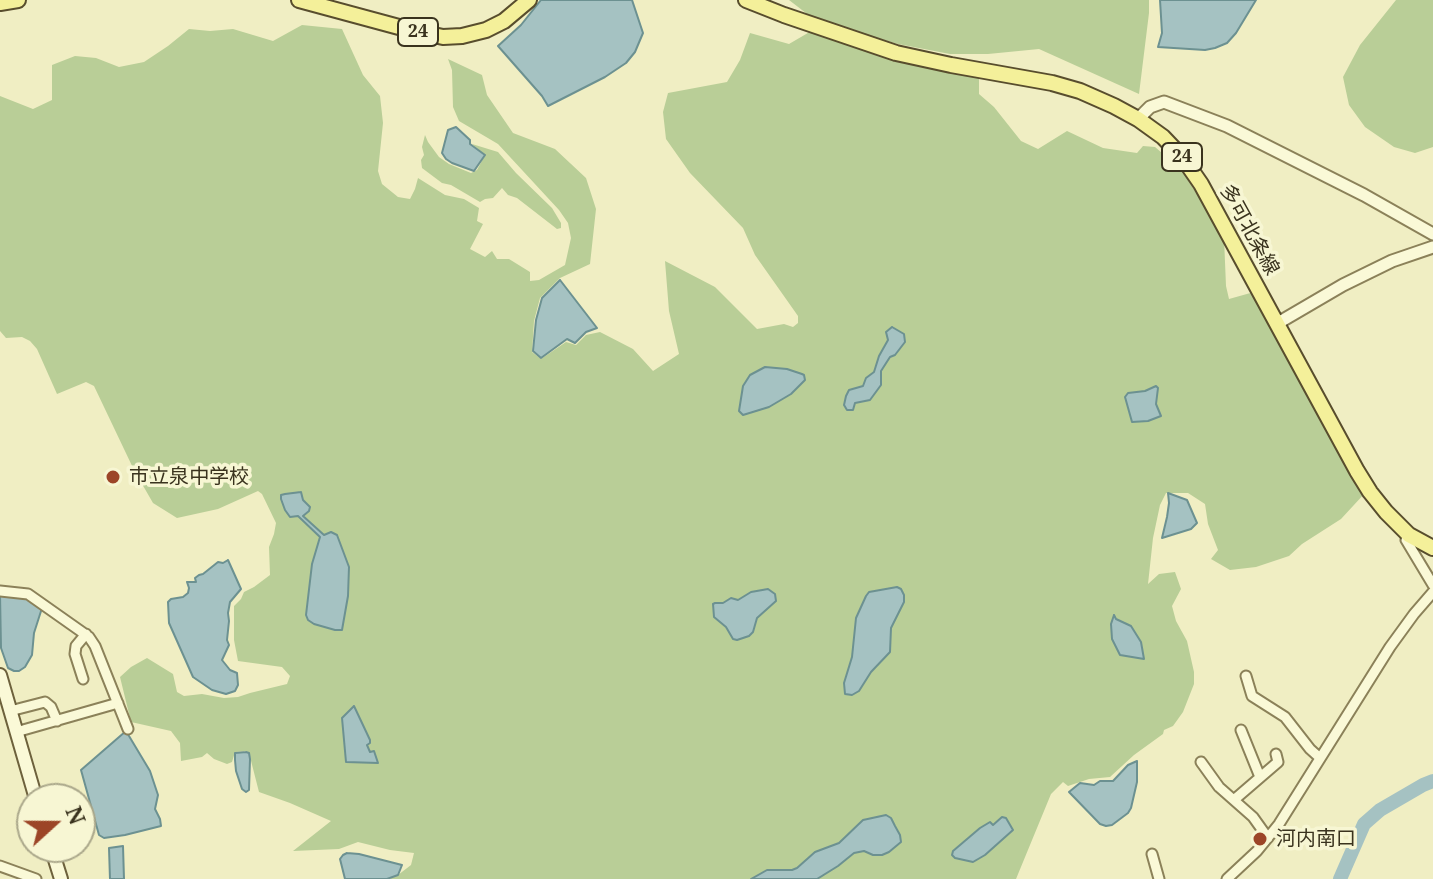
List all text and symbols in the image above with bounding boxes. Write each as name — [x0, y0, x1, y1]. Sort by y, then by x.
road number: 24 — [398, 18, 438, 46]
road number: 24 — [1162, 143, 1202, 171]
street label: 多可北条線 — [1214, 180, 1284, 280]
place label: 市立泉中学校 — [129, 465, 249, 489]
marker: 市立泉中学校 — [104, 468, 122, 486]
north arrow — [16, 783, 96, 863]
text: N — [59, 802, 94, 829]
place label: 河内南口 — [1276, 827, 1356, 851]
marker: 河内南口 — [1251, 830, 1269, 848]

